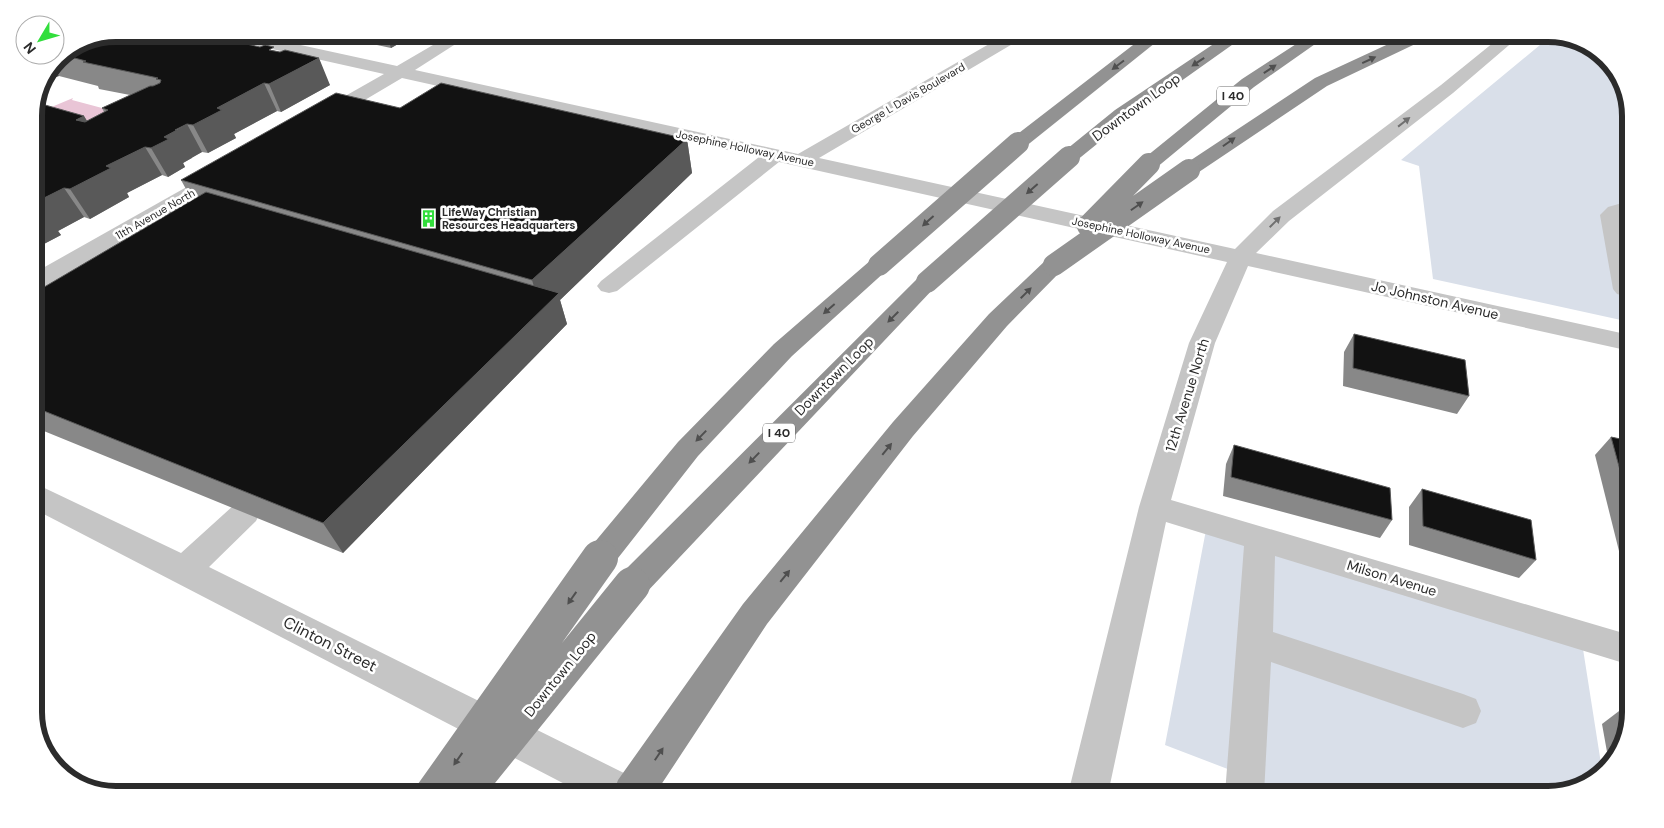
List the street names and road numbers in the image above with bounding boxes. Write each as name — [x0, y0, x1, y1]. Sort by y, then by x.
street label: George L Davis Boulevard — [849, 60, 968, 136]
street label: Downtown Loop — [1088, 69, 1184, 145]
road number: I 40 — [1217, 86, 1249, 105]
street label: Josephine Holloway Avenue — [675, 127, 815, 169]
street label: 11th Avenue North — [113, 186, 197, 242]
street label: Josephine Holloway Avenue — [1071, 214, 1211, 256]
street label: Jo Johnston Avenue — [1370, 277, 1500, 323]
street label: Downtown Loop — [791, 332, 878, 419]
street label: 12th Avenue North — [1161, 336, 1213, 454]
road number: I 40 — [763, 423, 795, 442]
street label: Milson Avenue — [1345, 556, 1439, 600]
street label: Clinton Street — [280, 611, 380, 677]
street label: Downtown Loop — [520, 628, 600, 720]

